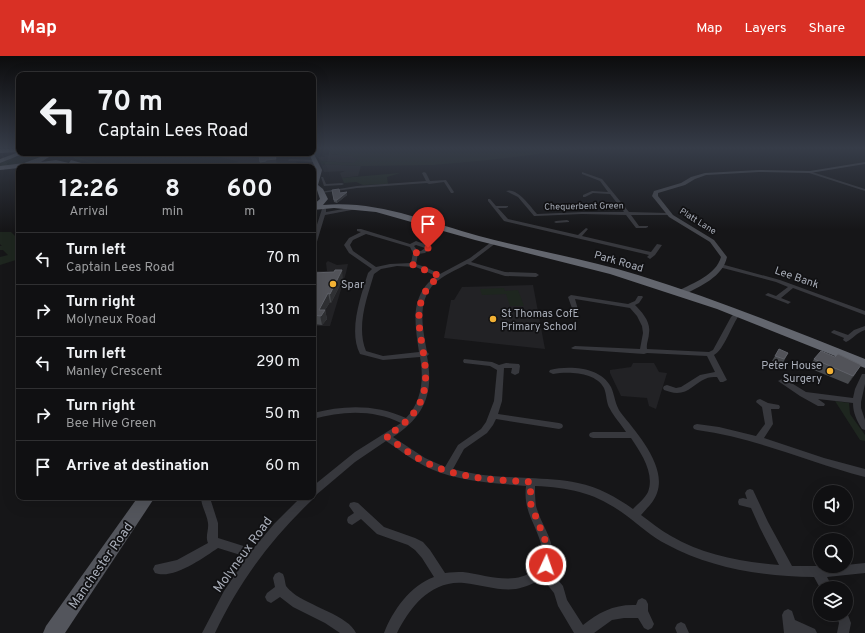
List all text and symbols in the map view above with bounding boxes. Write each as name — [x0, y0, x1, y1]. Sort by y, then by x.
text: Map — [20, 16, 57, 40]
text: Map — [696, 20, 722, 37]
text: Layers — [744, 20, 786, 37]
text: Share — [808, 20, 845, 37]
text: 70 m — [98, 85, 163, 121]
icon: left — [32, 88, 84, 140]
text: Captain Lees Road — [98, 120, 248, 143]
text: 12:26 — [59, 175, 119, 205]
text: 8 — [165, 175, 180, 205]
text: 600 — [226, 175, 273, 205]
street label: Chequerbent Green — [544, 200, 624, 213]
text: Arrival — [69, 204, 108, 220]
text: min — [162, 204, 183, 220]
text: m — [244, 204, 255, 220]
street label: Platt Lane — [677, 206, 718, 237]
pin — [411, 207, 445, 248]
icon: arrive — [417, 213, 439, 235]
text: Turn left — [66, 241, 126, 260]
icon: left — [32, 248, 54, 270]
street label: Park Road — [592, 248, 645, 276]
text: 70 m — [267, 249, 300, 268]
text: Captain Lees Road — [66, 260, 175, 276]
street label: Lee Bank — [773, 264, 821, 292]
place label: Spar — [341, 278, 365, 292]
marker: Spar — [328, 279, 338, 289]
text: Turn right — [66, 293, 135, 312]
icon: right — [32, 300, 54, 322]
text: 130 m — [260, 301, 300, 320]
place label: St Thomas CofE Primary School — [501, 307, 579, 334]
text: Molyneux Road — [66, 312, 156, 328]
marker: St Thomas CofE Primary School — [488, 314, 498, 324]
text: Turn left — [66, 345, 126, 364]
icon: left — [32, 352, 54, 374]
text: 290 m — [256, 353, 300, 372]
place label: Peter House Surgery — [761, 359, 822, 386]
text: Manley Crescent — [66, 364, 162, 380]
marker: Peter House Surgery — [825, 366, 835, 376]
text: Turn right — [66, 397, 135, 416]
icon: right — [32, 404, 54, 426]
text: 50 m — [265, 405, 300, 424]
text: Bee Hive Green — [66, 416, 156, 432]
icon: arrive — [32, 456, 54, 478]
text: Arrive at destination — [66, 457, 209, 476]
text: 60 m — [265, 457, 300, 476]
map controls — [813, 485, 853, 621]
button: sound — [813, 485, 853, 525]
street label: Molyneux Road — [211, 514, 277, 596]
street label: Manchester Road — [66, 520, 137, 612]
button: search — [813, 533, 853, 573]
position arrow — [525, 544, 567, 586]
button: layers — [813, 581, 853, 621]

